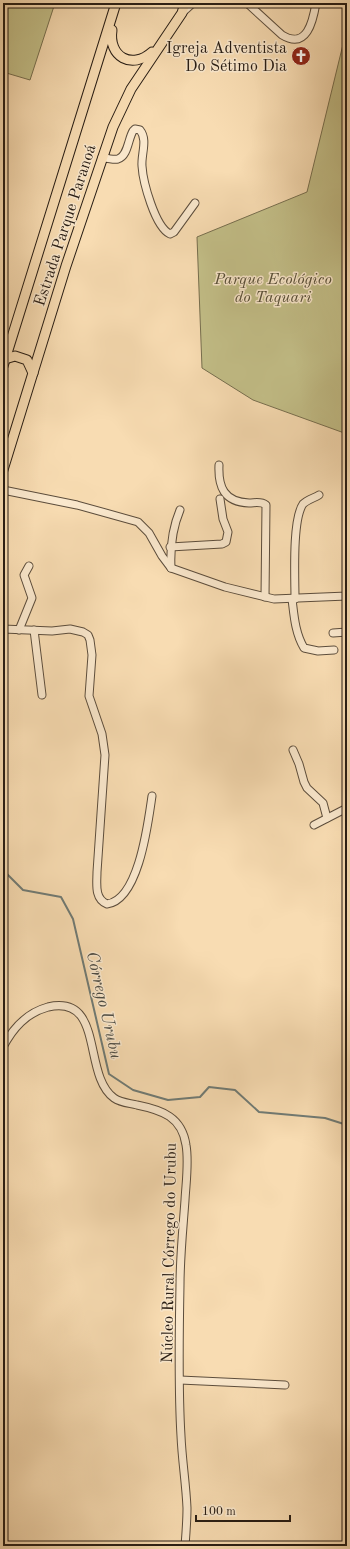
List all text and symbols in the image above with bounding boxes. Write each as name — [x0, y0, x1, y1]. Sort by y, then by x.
place label: Igreja Adventista Do Sétimo Dia — [166, 41, 287, 75]
church icon: Igreja Adventista Do Sétimo Dia — [290, 45, 312, 67]
street label: Estrada Parque Paranoá — [32, 143, 100, 308]
park label: Parque Ecológico do Taquari — [213, 272, 332, 306]
water label: Córrego Urubu — [83, 950, 124, 1061]
street label: Núcleo Rural Córrego do Urubu — [160, 1142, 180, 1363]
scale bar — [196, 1497, 290, 1523]
text: 100 m — [202, 1506, 236, 1518]

